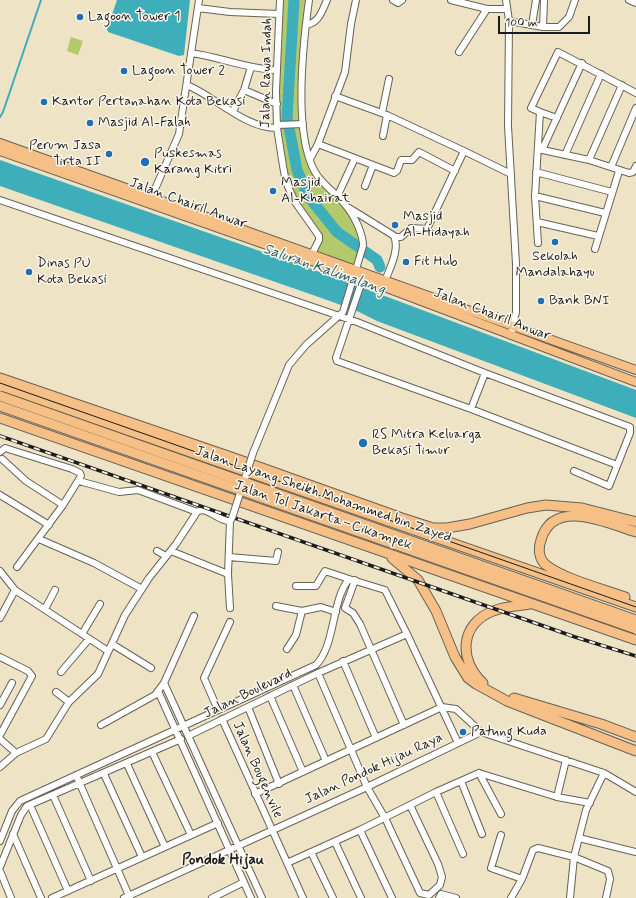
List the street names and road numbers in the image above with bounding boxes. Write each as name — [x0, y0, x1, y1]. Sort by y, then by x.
street label: Jalan Rawa Indah — [258, 18, 276, 128]
street label: Jalan Chairil Anwar — [127, 175, 249, 233]
street label: Jalan Chairil Anwar — [431, 285, 553, 345]
street label: Jalan Layang Sheikh Mohammed bin Zayed — [193, 443, 453, 547]
street label: Jalan Tol Jakarta–Cikampek — [232, 478, 414, 554]
street label: Jalan Boulevard — [201, 665, 295, 723]
street label: Jalan Bougenvile — [228, 719, 286, 821]
street label: Jalan Pondok Hijau Raya — [302, 730, 446, 808]

